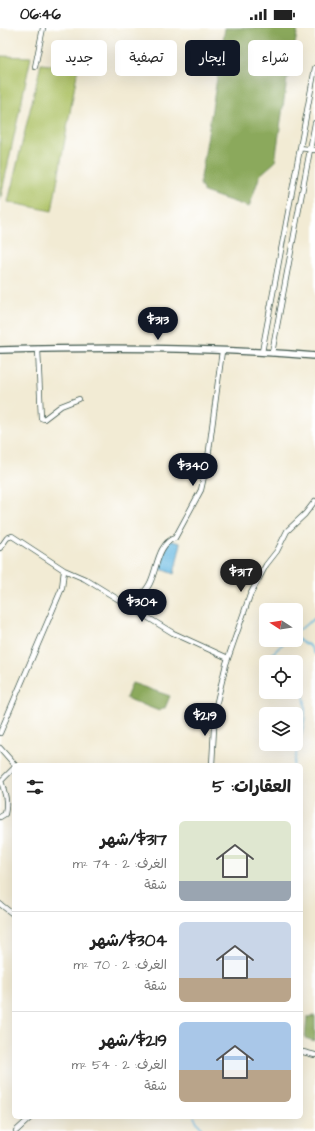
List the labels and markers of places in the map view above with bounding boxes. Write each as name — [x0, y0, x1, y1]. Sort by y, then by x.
pin: $313 — [134, 307, 182, 341]
pin: $340 — [169, 453, 217, 487]
pin: $317 — [217, 559, 265, 593]
pin: $304 — [118, 589, 166, 623]
pin: $219 — [181, 703, 229, 737]

